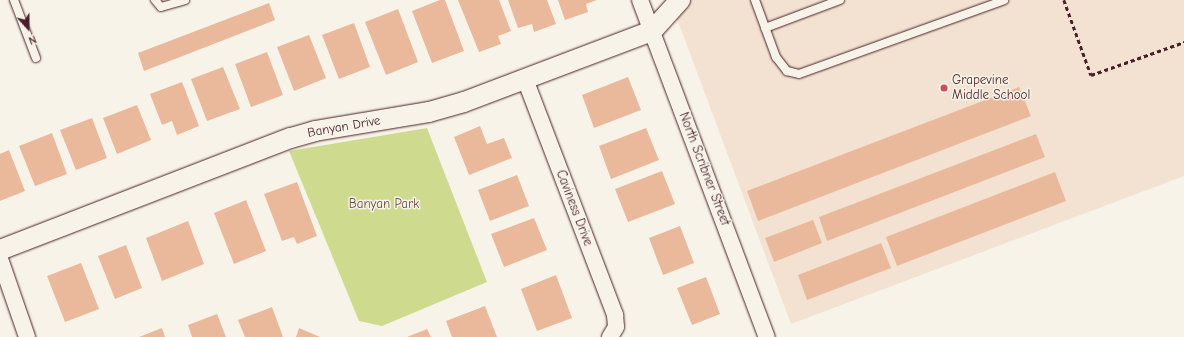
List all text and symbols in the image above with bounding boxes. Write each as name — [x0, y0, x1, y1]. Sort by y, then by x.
north arrow — [8, 8, 48, 48]
text: N — [27, 32, 38, 47]
place label: Grapevine Middle School — [952, 73, 1030, 104]
marker: Grapevine Middle School — [939, 83, 949, 93]
street label: North Scribner Street — [675, 110, 733, 228]
street label: Banyan Drive — [306, 113, 382, 141]
street label: Caviness Drive — [552, 168, 596, 248]
park label: Banyan Park — [349, 196, 419, 212]

